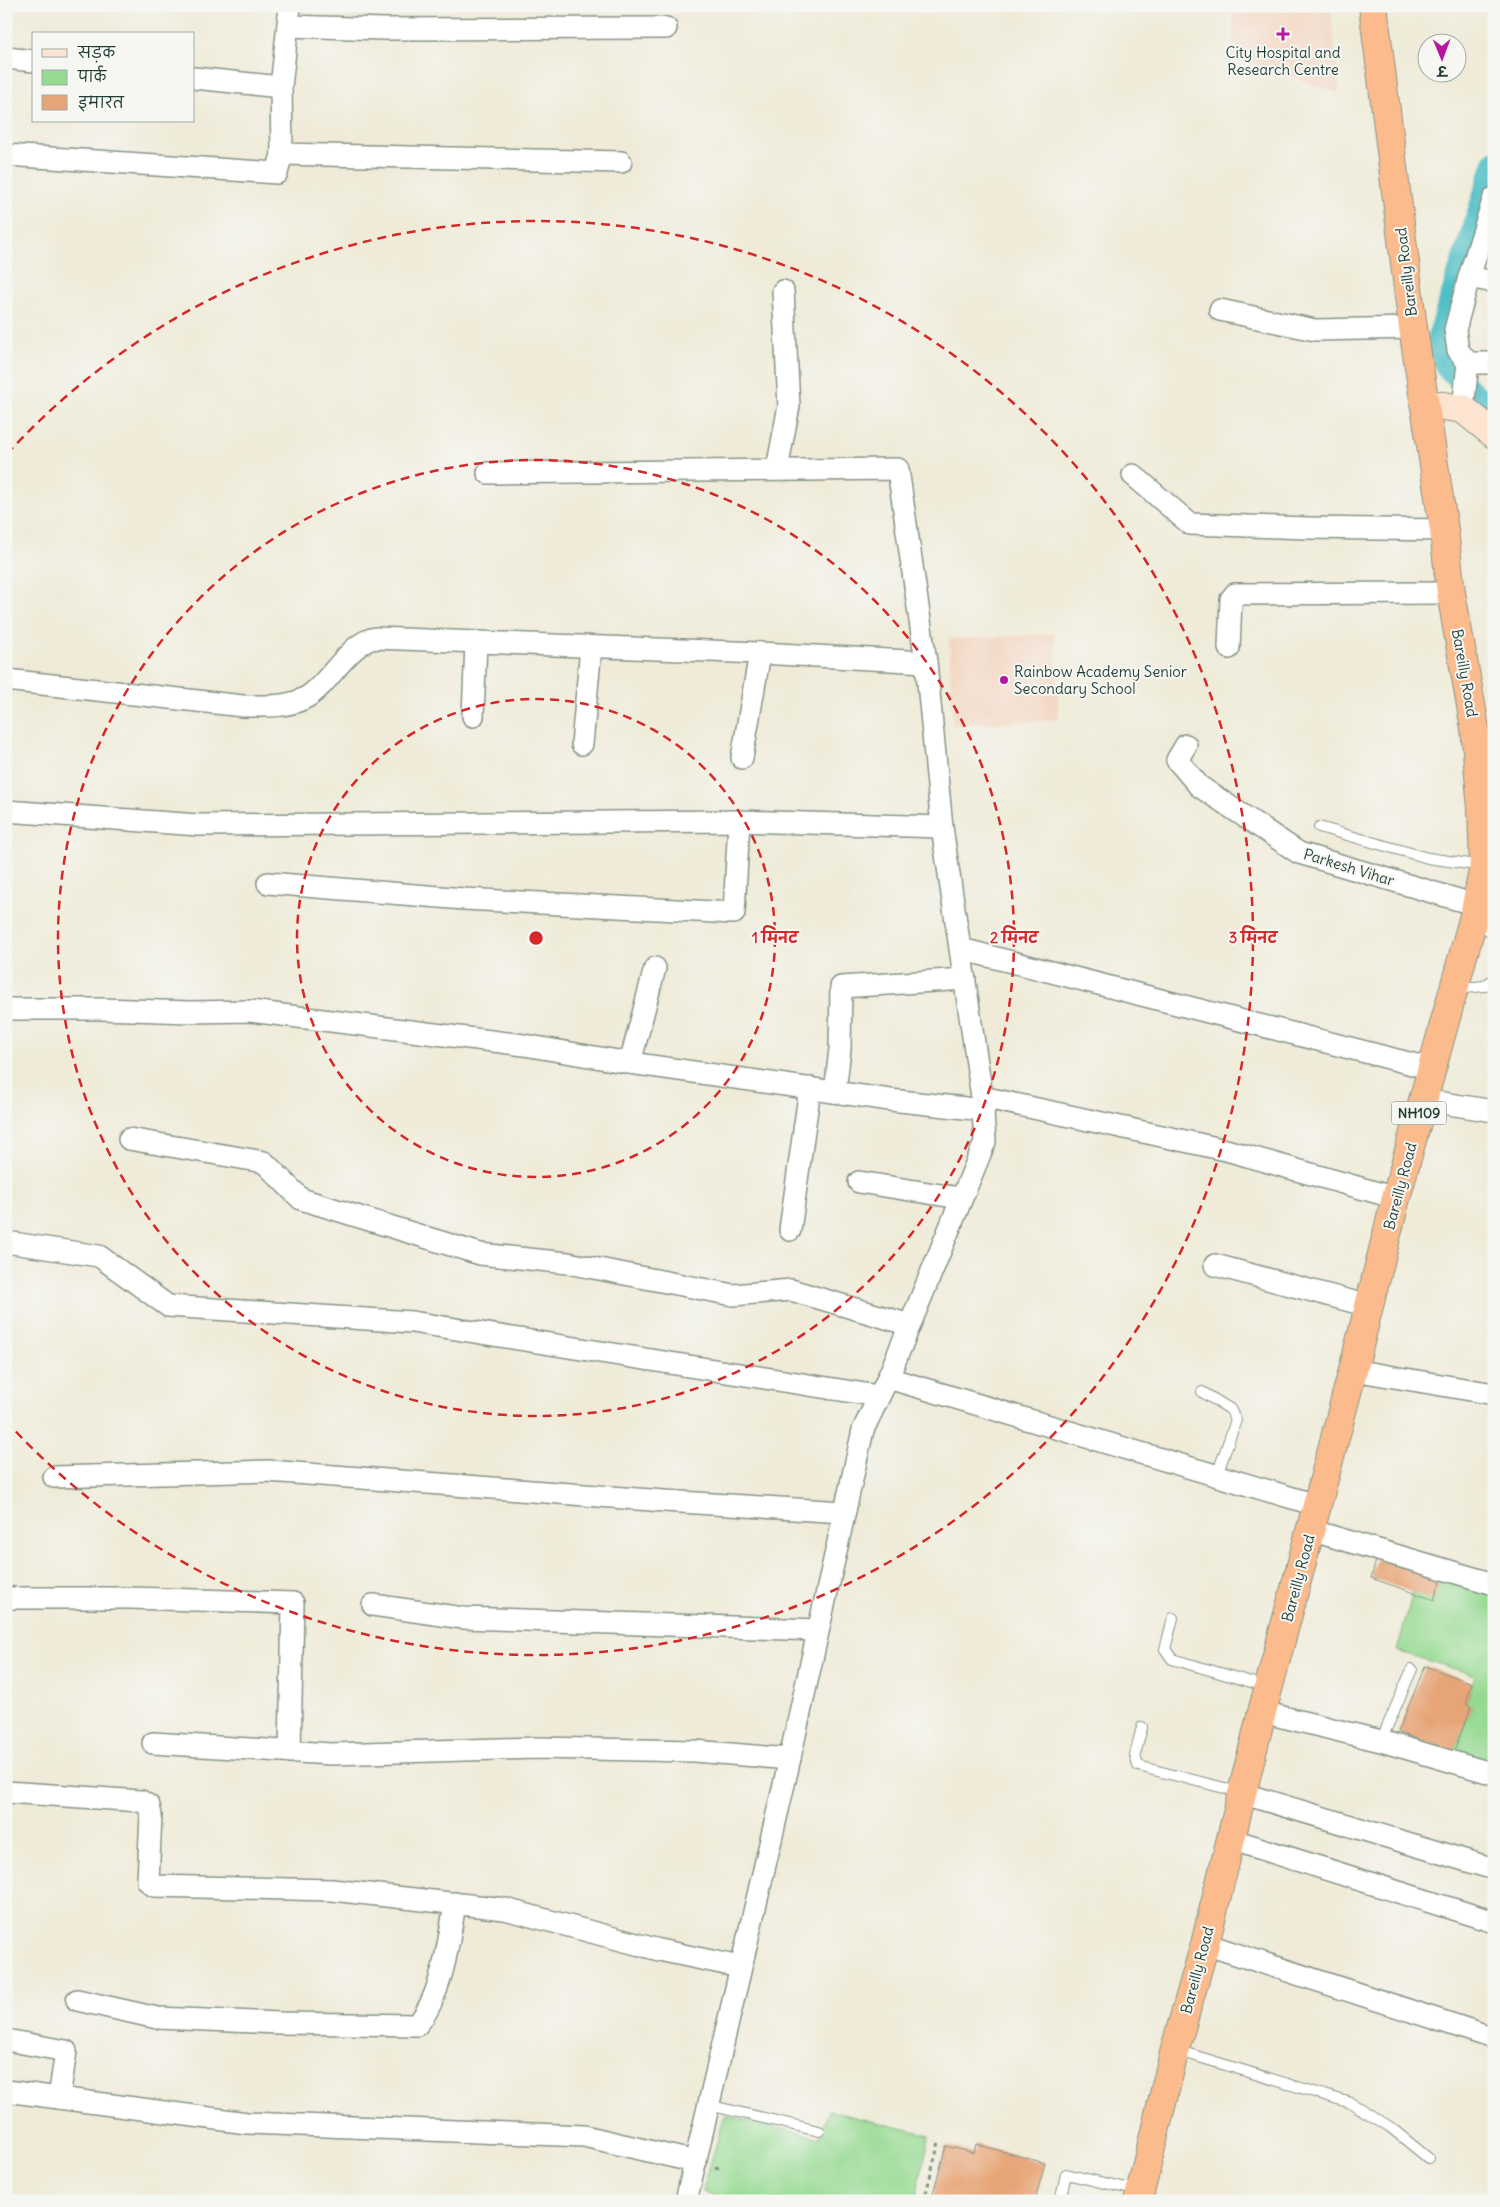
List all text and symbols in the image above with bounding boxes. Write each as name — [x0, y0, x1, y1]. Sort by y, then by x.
marker: City Hospital and Research Centre — [1276, 27, 1290, 41]
legend — [32, 32, 195, 122]
north arrow — [1418, 32, 1468, 82]
text: सड़क — [77, 43, 116, 63]
place label: City Hospital and Research Centre — [1226, 43, 1341, 79]
text: उ — [1436, 62, 1449, 80]
text: पार्क — [77, 65, 108, 86]
text: इमारत — [78, 93, 125, 112]
street label: Bareilly Road — [1391, 226, 1421, 318]
street label: Bareilly Road — [1448, 627, 1482, 719]
place label: Rainbow Academy Senior Secondary School — [1014, 662, 1187, 698]
marker: Rainbow Academy Senior Secondary School — [998, 674, 1010, 686]
street label: Parkesh Vihar — [1301, 844, 1397, 890]
text: 1 मिनट — [752, 925, 799, 947]
text: 2 मिनट — [990, 925, 1039, 947]
text: 3 मिनट — [1229, 925, 1278, 947]
centre of rings — [527, 929, 545, 947]
road number: NH109 — [1392, 1102, 1446, 1124]
street label: Bareilly Road — [1379, 1140, 1421, 1232]
street label: Bareilly Road — [1277, 1532, 1319, 1624]
street label: Bareilly Road — [1176, 1924, 1218, 2016]

